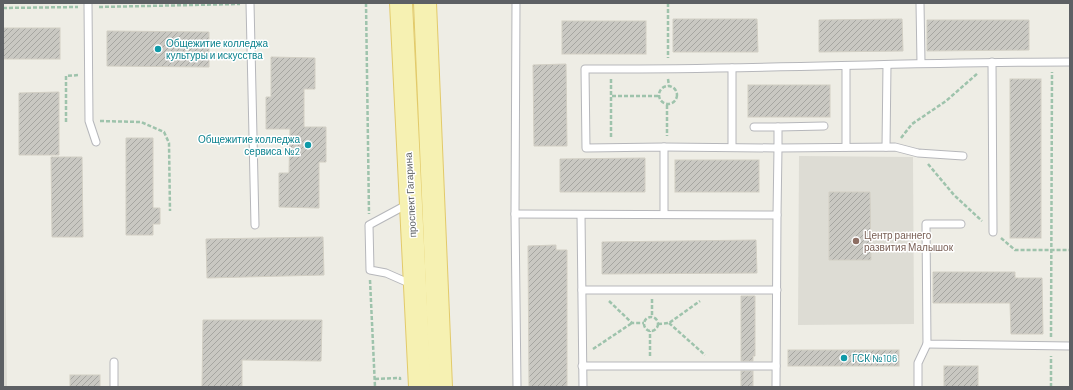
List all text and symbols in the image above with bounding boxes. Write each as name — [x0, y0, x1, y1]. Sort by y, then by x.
place label: Общежитие колледжа культуры и искусства — [166, 37, 268, 61]
marker: Общежитие колледжа культуры и искусства — [153, 44, 163, 54]
place label: Общежитие колледжа сервиса №2 — [198, 133, 300, 157]
marker: Общежитие колледжа сервиса №2 — [303, 140, 313, 150]
street label: проспект Гагарина — [402, 152, 418, 238]
place label: Центр раннего развития Малышок — [864, 229, 954, 253]
marker: Центр раннего развития Малышок — [851, 236, 861, 246]
place label: ГСК №106 — [852, 352, 897, 364]
marker: ГСК №106 — [839, 353, 849, 363]

